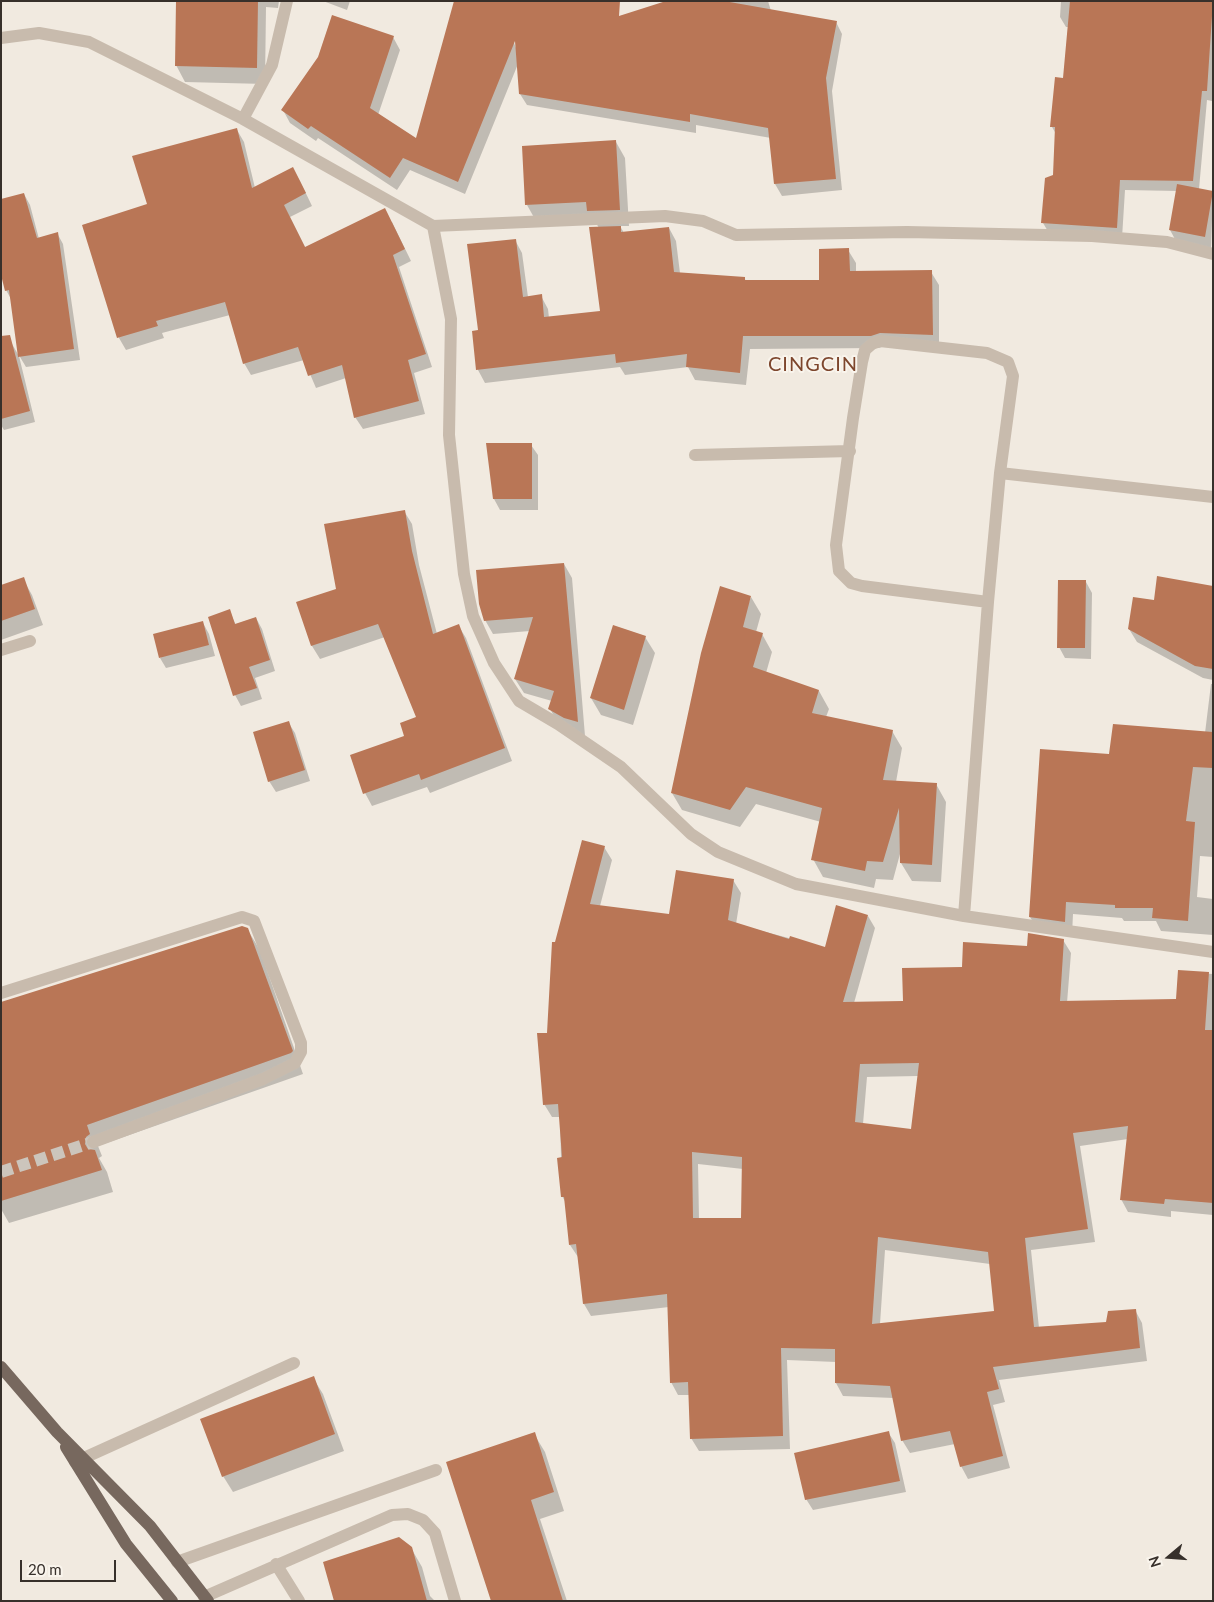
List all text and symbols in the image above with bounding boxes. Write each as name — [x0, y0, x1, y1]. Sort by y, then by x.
district label: CINGCIN — [767, 353, 859, 377]
north arrow — [1144, 1532, 1194, 1582]
scale bar — [22, 1550, 119, 1582]
text: N — [1145, 1554, 1164, 1570]
text: 20 m — [28, 1560, 62, 1578]

